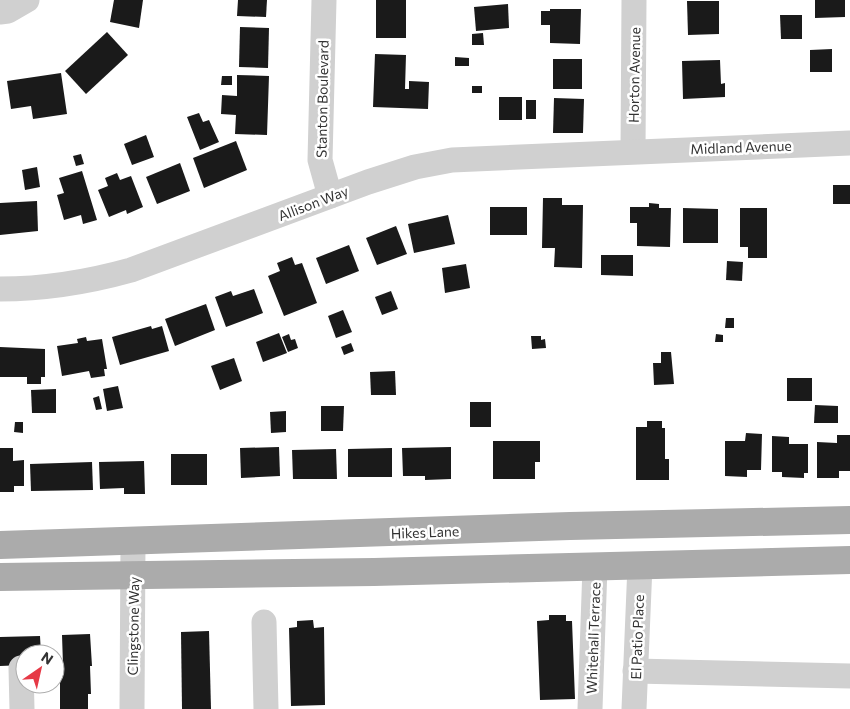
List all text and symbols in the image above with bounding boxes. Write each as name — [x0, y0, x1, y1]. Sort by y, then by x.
street label: Horton Avenue — [625, 27, 643, 123]
street label: Stanton Boulevard — [312, 40, 332, 158]
street label: Midland Avenue — [690, 137, 792, 157]
street label: Allison Way — [276, 182, 350, 224]
street label: Hikes Lane — [390, 522, 460, 542]
street label: Clingstone Way — [124, 576, 142, 676]
street label: Whitehall Terrace — [583, 582, 603, 694]
street label: El Patio Place — [627, 594, 647, 680]
north arrow — [15, 644, 65, 694]
text: N — [38, 648, 57, 668]

